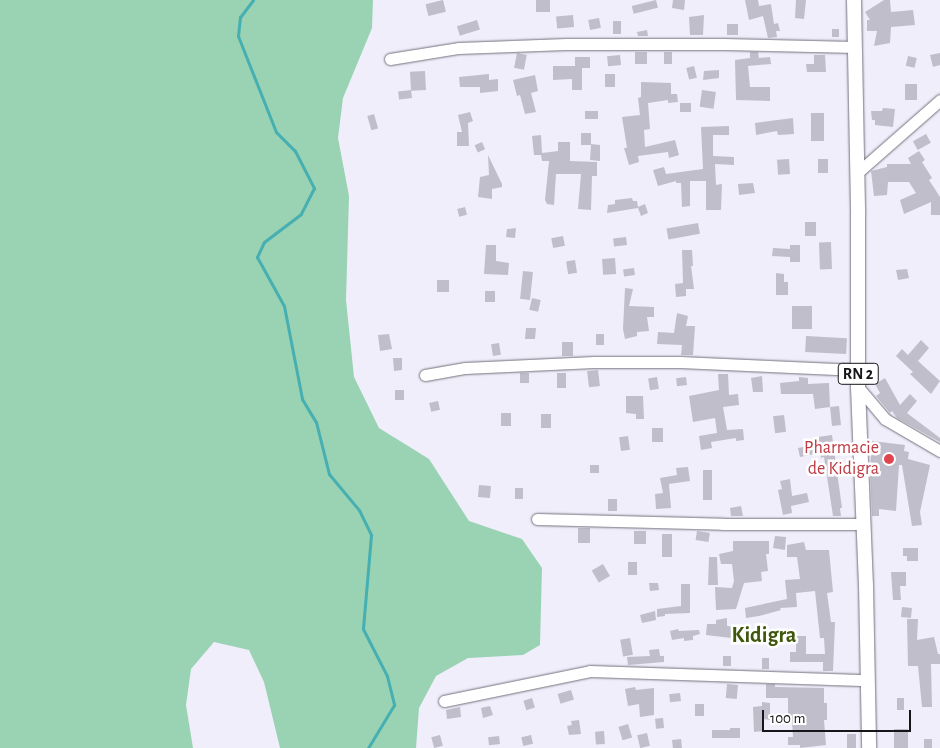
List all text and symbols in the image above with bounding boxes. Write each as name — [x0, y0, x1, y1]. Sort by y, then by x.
road number: RN 2 — [837, 360, 879, 388]
place label: Pharmacie de Kidigra — [804, 438, 879, 480]
marker: Pharmacie de Kidigra — [883, 453, 895, 465]
district label: Kidigra — [732, 623, 796, 649]
scale bar — [765, 700, 914, 732]
text: 100 m — [770, 711, 805, 726]

